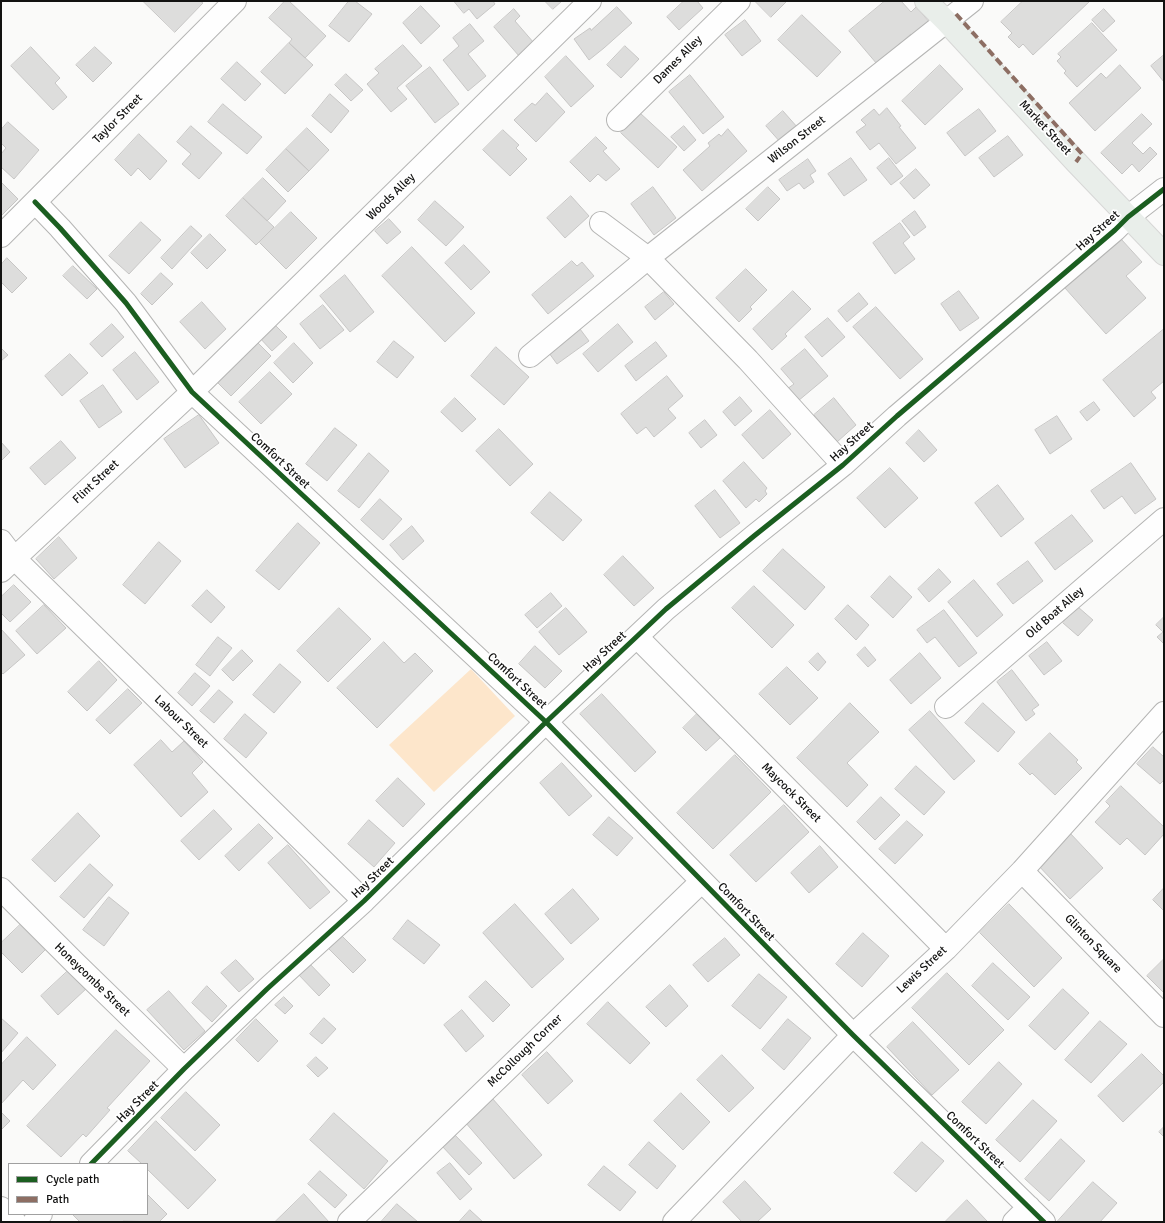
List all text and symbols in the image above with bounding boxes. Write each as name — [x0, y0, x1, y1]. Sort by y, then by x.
street label: Dames Alley — [651, 33, 705, 87]
street label: Taylor Street — [90, 91, 146, 147]
street label: Market Street — [1016, 97, 1074, 159]
street label: Wilson Street — [765, 113, 829, 167]
street label: Woods Alley — [364, 170, 418, 224]
street label: Hay Street — [1073, 208, 1123, 254]
street label: Hay Street — [827, 419, 877, 465]
street label: Comfort Street — [247, 430, 313, 492]
street label: Flint Street — [70, 457, 122, 507]
street label: Old Boat Alley — [1023, 584, 1087, 642]
street label: Hay Street — [581, 628, 629, 676]
street label: Comfort Street — [484, 650, 550, 712]
street label: Labour Street — [151, 693, 211, 751]
street label: Maycock Street — [758, 760, 824, 826]
street label: Hay Street — [349, 854, 397, 902]
street label: Comfort Street — [714, 880, 778, 944]
street label: Glinton Square — [1061, 912, 1125, 976]
street label: Honeycombe Street — [51, 940, 133, 1020]
street label: Lewis Street — [894, 943, 950, 997]
street label: McCollough Corner — [485, 1012, 565, 1090]
street label: Hay Street — [114, 1078, 162, 1126]
street label: Comfort Street — [943, 1108, 1007, 1172]
legend — [8, 1163, 148, 1215]
text: Cycle path — [46, 1172, 99, 1187]
text: Path — [46, 1192, 69, 1207]

